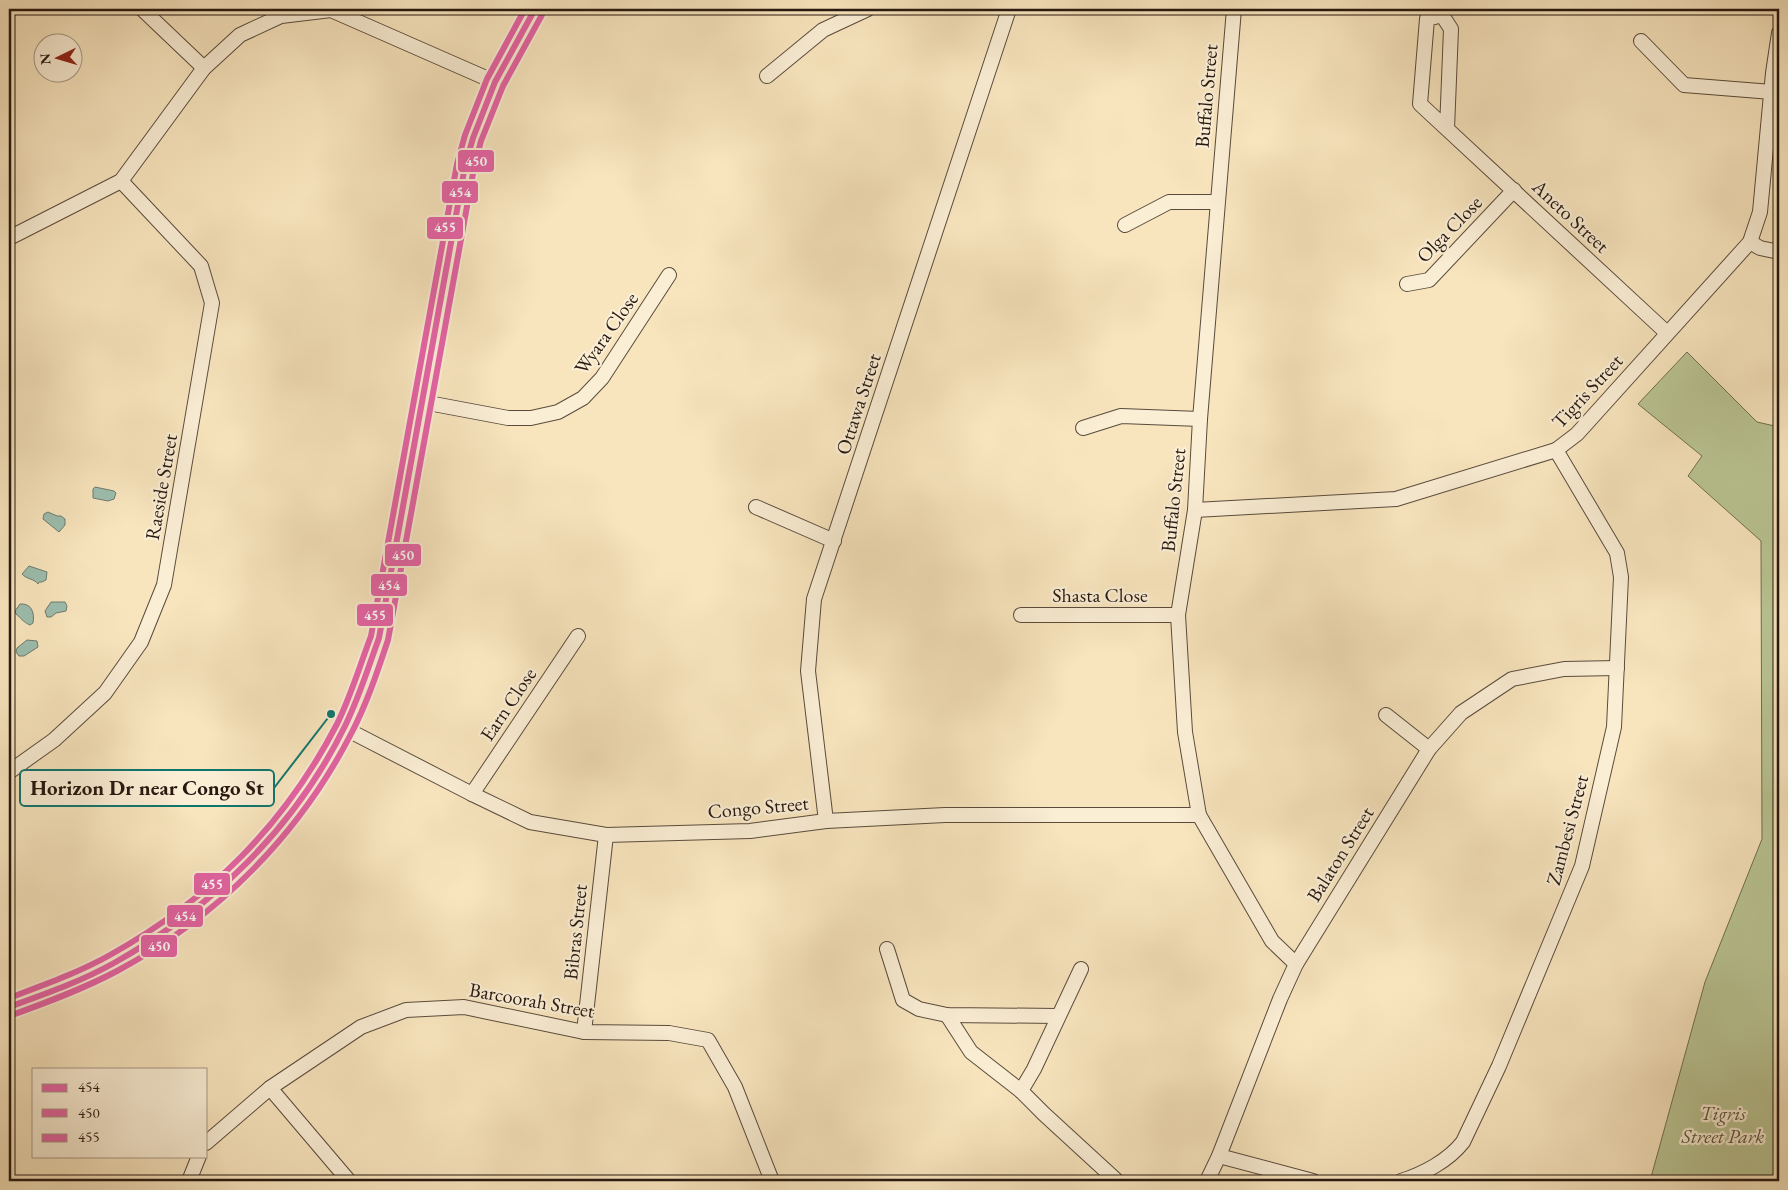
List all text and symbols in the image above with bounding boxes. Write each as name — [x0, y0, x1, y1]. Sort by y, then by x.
north arrow — [32, 32, 82, 82]
street label: Buffalo Street — [1189, 42, 1224, 149]
text: N — [36, 52, 55, 66]
line badge: 450 — [457, 149, 495, 173]
text: 450 — [465, 152, 488, 170]
street label: Aneto Street — [1526, 173, 1616, 259]
line badge: 454 — [441, 180, 479, 204]
text: 454 — [449, 183, 472, 201]
street label: Olga Close — [1411, 190, 1488, 268]
line badge: 455 — [426, 216, 464, 240]
text: 455 — [434, 218, 456, 236]
street label: Wyara Close — [568, 287, 644, 379]
street label: Tigris Street — [1546, 348, 1629, 434]
street label: Ottawa Street — [829, 350, 887, 458]
street label: Raeside Street — [139, 431, 183, 542]
street label: Buffalo Street — [1155, 446, 1191, 553]
line badge: 450 — [384, 543, 422, 567]
text: 450 — [392, 546, 415, 564]
line badge: 454 — [370, 573, 408, 597]
text: 454 — [378, 576, 401, 594]
street label: Shasta Close — [1052, 582, 1148, 608]
line badge: 455 — [356, 603, 394, 627]
text: 455 — [364, 606, 386, 624]
street label: Earn Close — [474, 662, 542, 746]
callout: Horizon Dr near Congo St — [20, 770, 274, 806]
street label: Zambesi Street — [1540, 771, 1594, 888]
text: Horizon Dr near Congo St — [30, 774, 264, 801]
street label: Congo Street — [706, 790, 810, 824]
street label: Balaton Street — [1301, 801, 1380, 906]
line badge: 455 — [193, 872, 231, 896]
text: 455 — [201, 875, 223, 893]
street label: Bibras Street — [557, 882, 593, 981]
line badge: 454 — [166, 904, 204, 928]
text: 454 — [174, 907, 197, 925]
line badge: 450 — [140, 934, 178, 958]
text: 450 — [148, 937, 171, 955]
street label: Barcoorah Street — [467, 976, 597, 1024]
legend — [32, 1068, 208, 1158]
text: 454 — [78, 1077, 100, 1096]
park label: Tigris Street Park — [1681, 1100, 1764, 1149]
text: 450 — [78, 1103, 100, 1122]
text: 455 — [78, 1127, 100, 1146]

